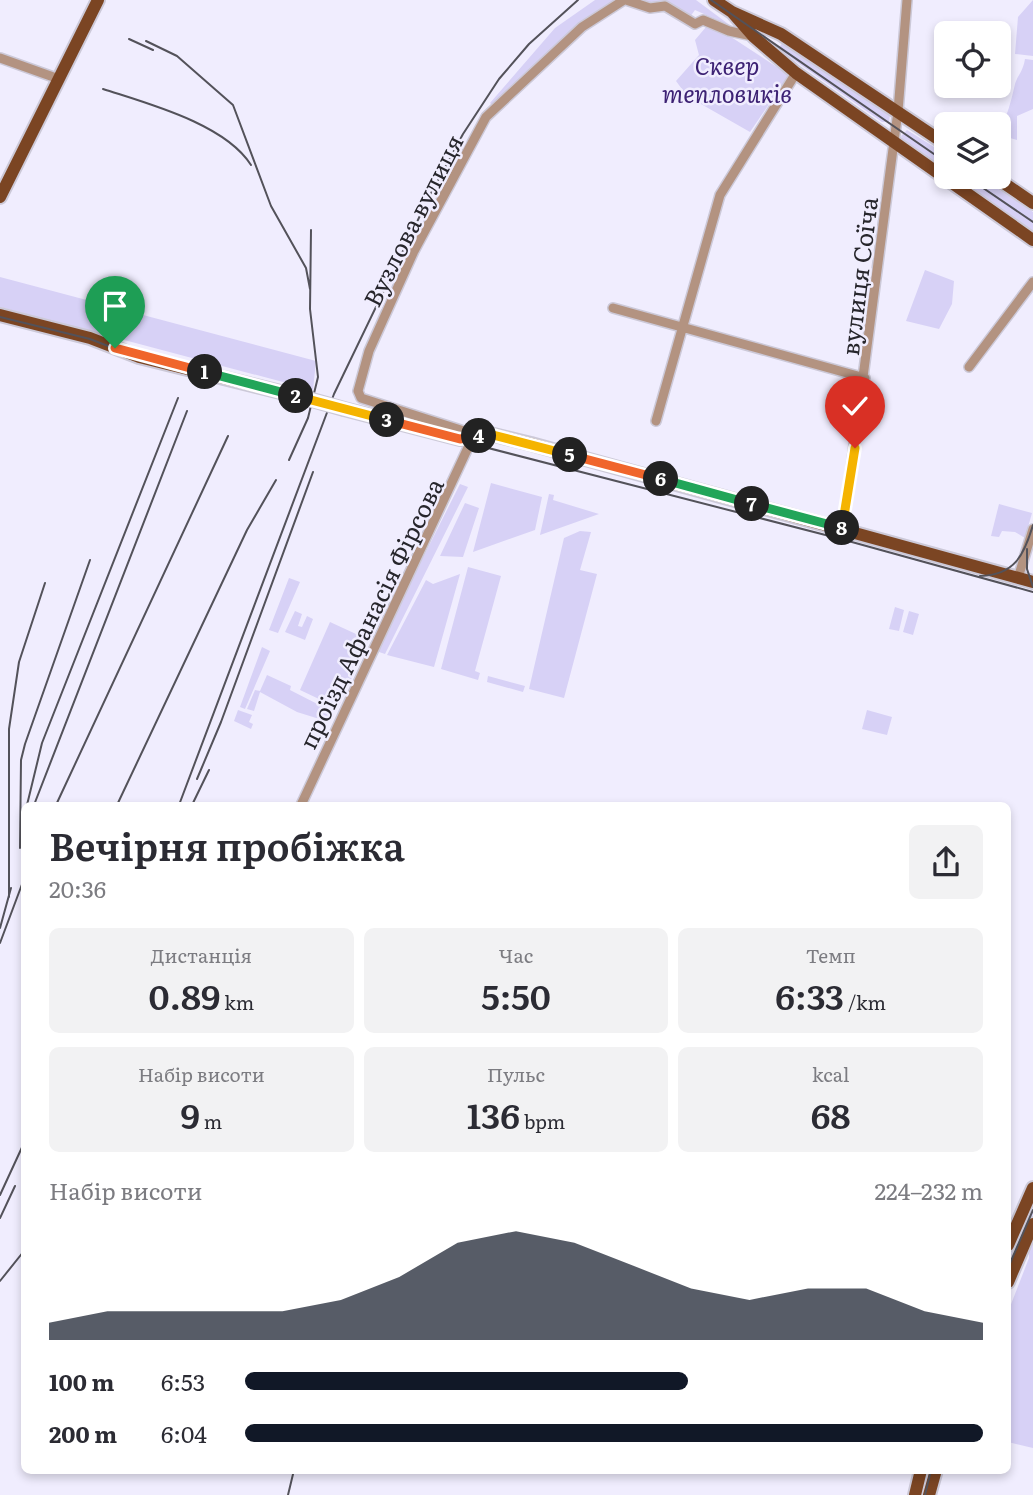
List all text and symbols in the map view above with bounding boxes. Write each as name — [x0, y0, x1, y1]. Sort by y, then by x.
map controls — [934, 21, 1011, 189]
button: locate — [934, 21, 1011, 98]
park label: Сквер тепловиків — [662, 47, 792, 110]
button: layers — [934, 112, 1011, 189]
street label: Вузлова вулиця — [353, 128, 471, 312]
street label: вулиця Соїча — [831, 195, 885, 357]
pin — [85, 276, 145, 348]
icon: arrive — [96, 287, 134, 325]
pin: 1 — [188, 354, 222, 390]
text: 1 — [201, 357, 208, 385]
pin — [825, 376, 885, 448]
pin: 2 — [278, 378, 314, 414]
text: 2 — [290, 381, 301, 409]
icon: check — [836, 387, 874, 425]
pin: 3 — [370, 402, 404, 438]
text: 3 — [381, 405, 392, 433]
pin: 4 — [462, 418, 496, 453]
text: 4 — [473, 421, 484, 449]
pin: 5 — [552, 438, 588, 472]
text: 5 — [564, 440, 575, 468]
pin: 6 — [644, 462, 678, 496]
text: 6 — [655, 464, 666, 492]
street label: проїзд Афанасія Фірсова — [289, 472, 451, 754]
pin: 7 — [734, 486, 770, 522]
text: 7 — [746, 489, 757, 517]
pin: 8 — [824, 510, 860, 546]
text: 8 — [836, 513, 847, 541]
text: Вечірня пробіжка — [49, 816, 405, 873]
button: share — [909, 825, 983, 899]
text: 20:36 — [49, 871, 106, 905]
text: Дистанція — [151, 941, 252, 969]
text: Час — [499, 941, 533, 969]
text: Темп — [806, 941, 856, 969]
text: 0.89 — [149, 969, 220, 1021]
text: 5:50 — [481, 969, 551, 1021]
text: 6:33 — [775, 969, 844, 1021]
text: km — [220, 988, 254, 1016]
text: /km — [844, 988, 886, 1016]
text: Набір висоти — [138, 1060, 265, 1088]
text: Пульс — [487, 1060, 545, 1088]
text: kcal — [812, 1060, 849, 1088]
text: 9 — [181, 1088, 200, 1140]
text: 136 — [467, 1088, 520, 1140]
text: 68 — [811, 1088, 851, 1140]
text: m — [200, 1107, 222, 1135]
text: bpm — [520, 1107, 565, 1135]
text: Набір висоти — [49, 1173, 203, 1207]
text: 224–232 m — [874, 1173, 983, 1207]
text: 100 m — [49, 1364, 114, 1398]
text: 6:53 — [161, 1364, 205, 1398]
text: 200 m — [49, 1416, 117, 1450]
text: 6:04 — [161, 1416, 207, 1450]

